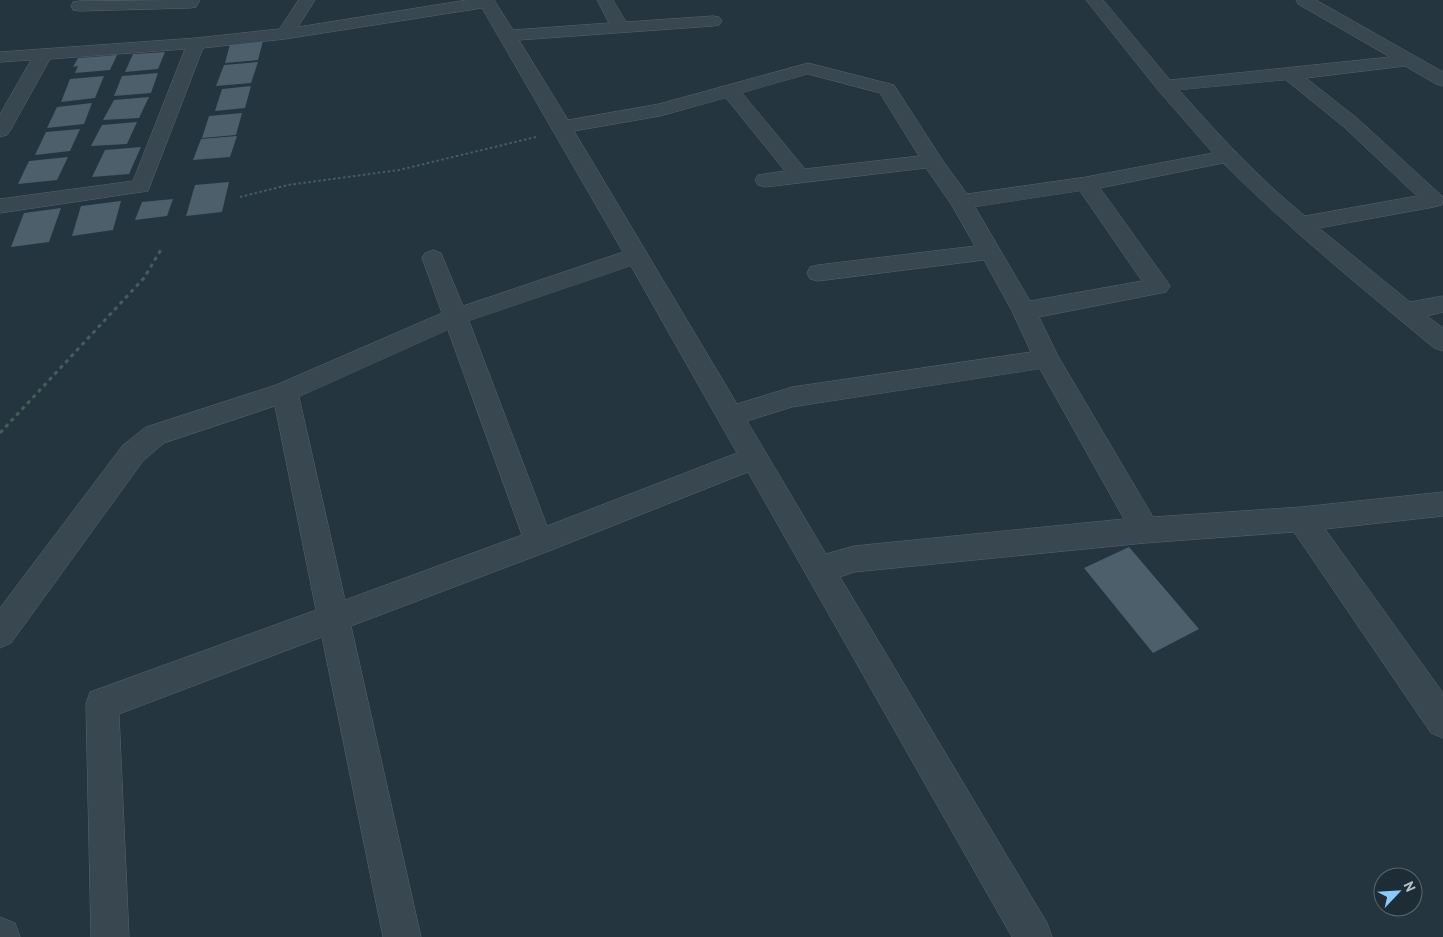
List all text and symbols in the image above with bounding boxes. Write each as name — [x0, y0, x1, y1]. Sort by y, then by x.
north arrow — [1373, 867, 1423, 917]
text: N — [1400, 879, 1420, 894]

